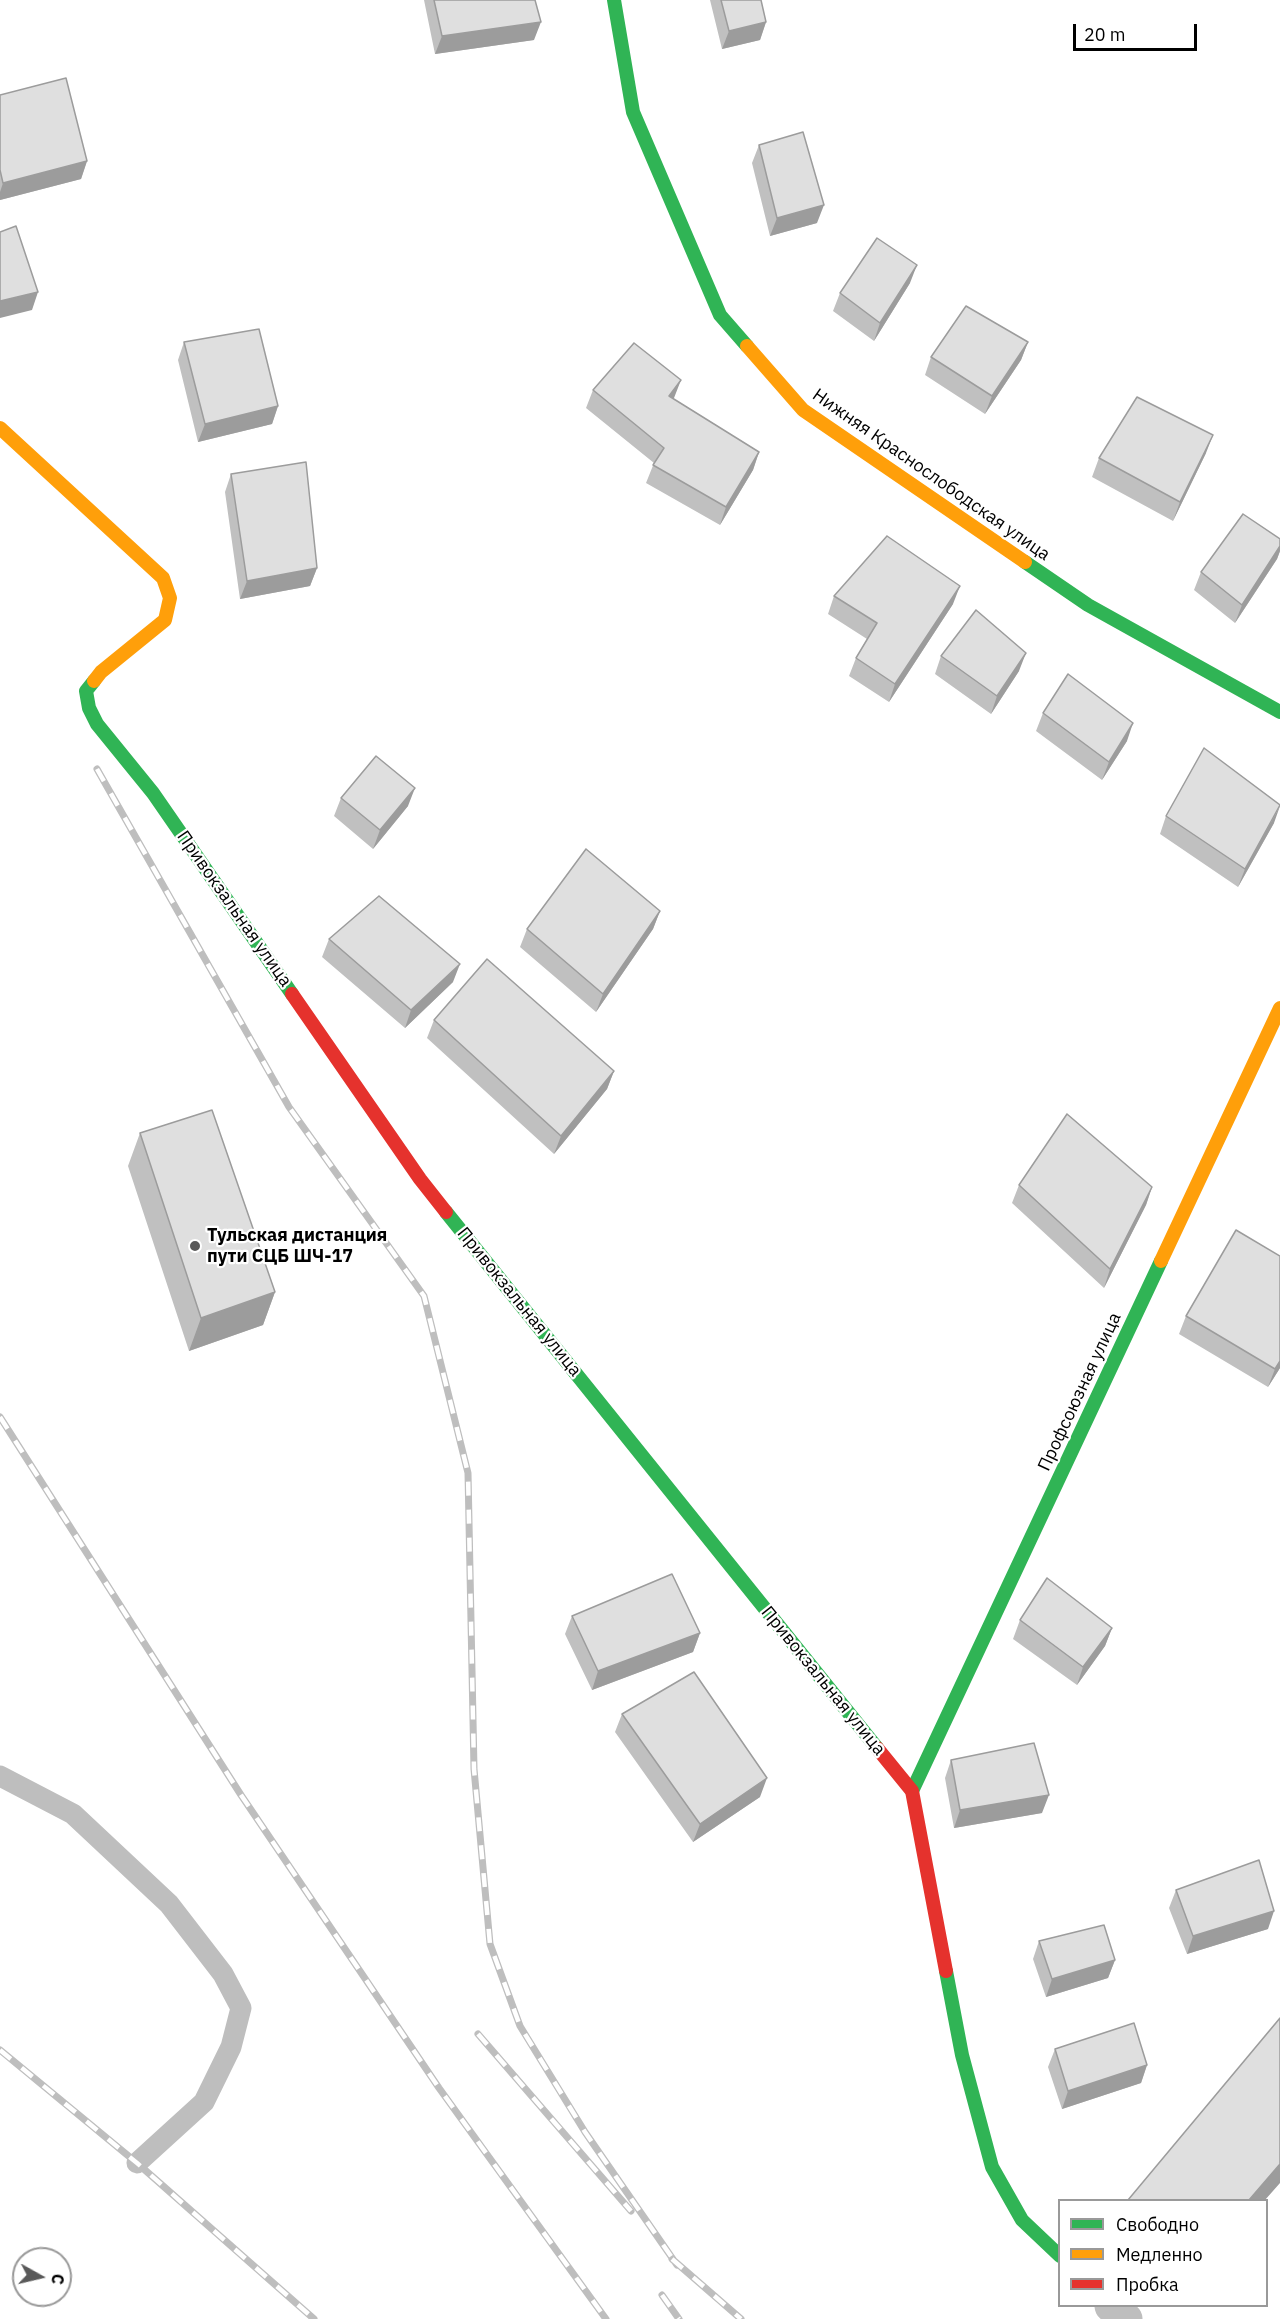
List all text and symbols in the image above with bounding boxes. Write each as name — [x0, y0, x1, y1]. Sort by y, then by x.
scale bar — [1076, 12, 1200, 50]
text: 20 m — [1084, 23, 1126, 46]
street label: Нижняя Краснослободская улица — [808, 384, 1054, 566]
street label: Привокзальная улица — [172, 827, 296, 991]
street label: Привокзальная улица — [452, 1223, 586, 1381]
place label: Тульская дистанция пути СЦБ ШЧ-17 — [207, 1225, 387, 1268]
marker: Тульская дистанция пути СЦБ ШЧ-17 — [188, 1239, 202, 1253]
street label: Профсоюзная улица — [1034, 1309, 1126, 1475]
street label: Привокзальная улица — [756, 1602, 890, 1760]
legend — [1058, 2199, 1268, 2307]
text: Свободно — [1116, 2213, 1199, 2236]
text: Медленно — [1116, 2243, 1203, 2266]
north arrow — [12, 2247, 72, 2307]
text: С — [47, 2273, 68, 2286]
text: Пробка — [1116, 2273, 1179, 2296]

